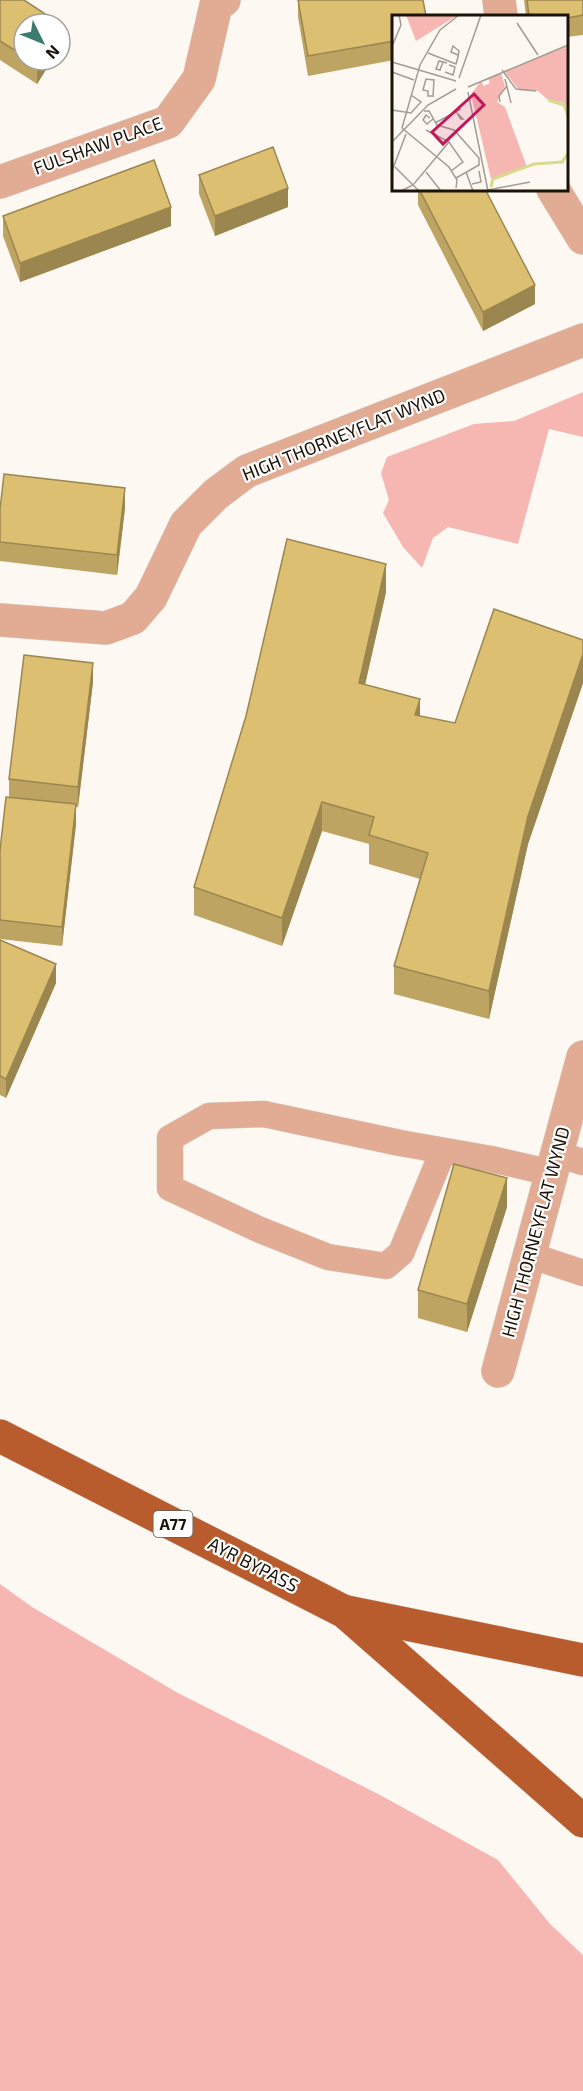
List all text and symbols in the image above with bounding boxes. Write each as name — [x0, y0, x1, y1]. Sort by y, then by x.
north arrow — [12, 12, 72, 72]
inset map — [392, 15, 568, 190]
text: N — [42, 42, 64, 63]
street label: FULSHAW PLACE — [30, 111, 165, 179]
street label: HIGH THORNEYFLAT WYND — [239, 383, 448, 485]
street label: HIGH THORNEYFLAT WYND — [496, 1124, 574, 1339]
road number: A77 — [154, 1511, 192, 1537]
street label: AYR BYPASS — [205, 1532, 302, 1596]

